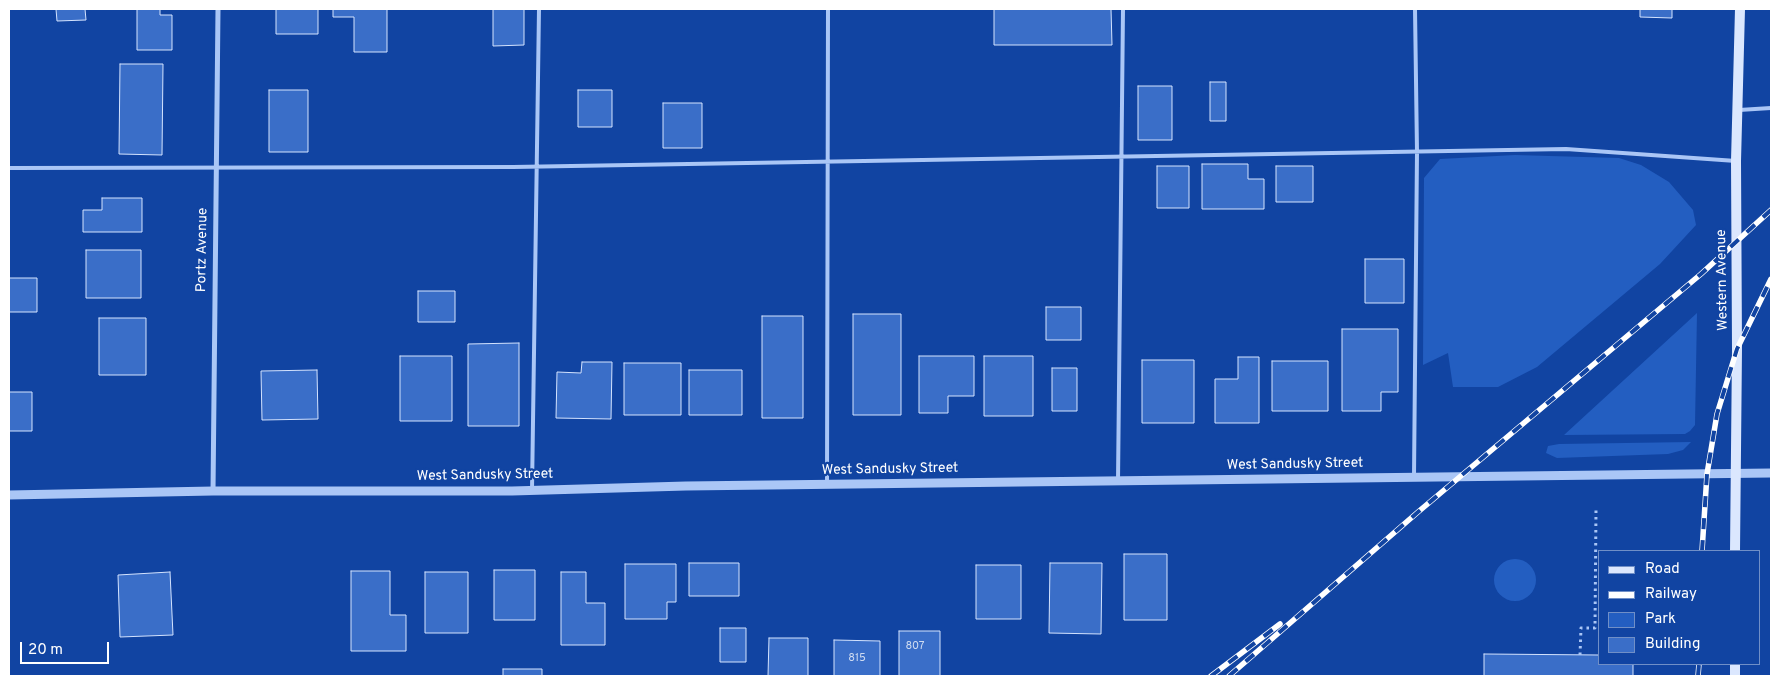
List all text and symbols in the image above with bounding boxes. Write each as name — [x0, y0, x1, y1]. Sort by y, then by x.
street label: Portz Avenue — [194, 208, 212, 292]
street label: Western Avenue — [1714, 229, 1732, 331]
street label: West Sandusky Street — [1227, 455, 1363, 475]
street label: West Sandusky Street — [822, 460, 958, 480]
street label: West Sandusky Street — [417, 466, 553, 486]
legend — [1598, 550, 1760, 665]
text: Road — [1645, 560, 1680, 579]
text: Railway — [1645, 585, 1697, 604]
text: Park — [1645, 610, 1676, 629]
scale bar — [22, 632, 111, 664]
text: Building — [1645, 635, 1700, 654]
house number: 807 — [905, 640, 925, 654]
text: 20 m — [28, 641, 63, 660]
house number: 815 — [848, 652, 866, 666]

